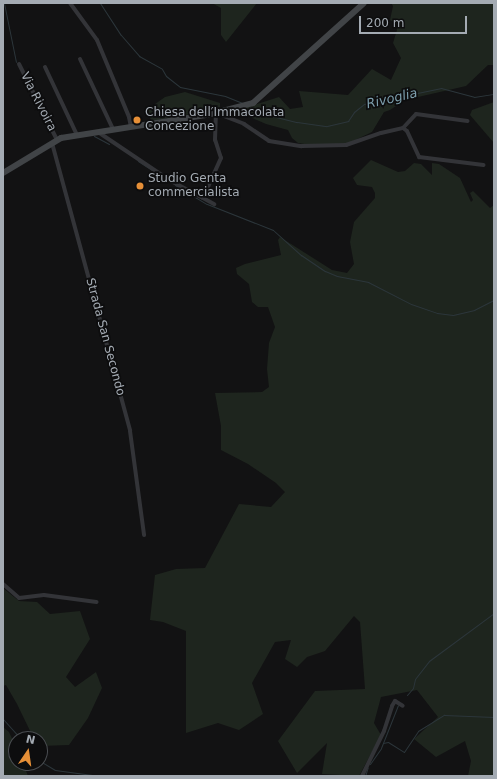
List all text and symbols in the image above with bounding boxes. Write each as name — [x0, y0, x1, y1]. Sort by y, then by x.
scale bar — [361, 8, 469, 34]
text: 200 m — [366, 16, 404, 30]
street label: Via Rivoira — [17, 70, 59, 134]
water label: Rivoglia — [365, 86, 419, 112]
place label: Chiesa dell′Immacolata Concezione — [145, 106, 284, 134]
marker: Chiesa dell′Immacolata Concezione — [132, 115, 142, 125]
place label: Studio Genta commercialista — [148, 172, 240, 200]
marker: Studio Genta commercialista — [135, 181, 145, 191]
street label: Strada San Secondo — [82, 277, 128, 397]
north arrow — [8, 731, 48, 771]
text: N — [25, 732, 37, 747]

